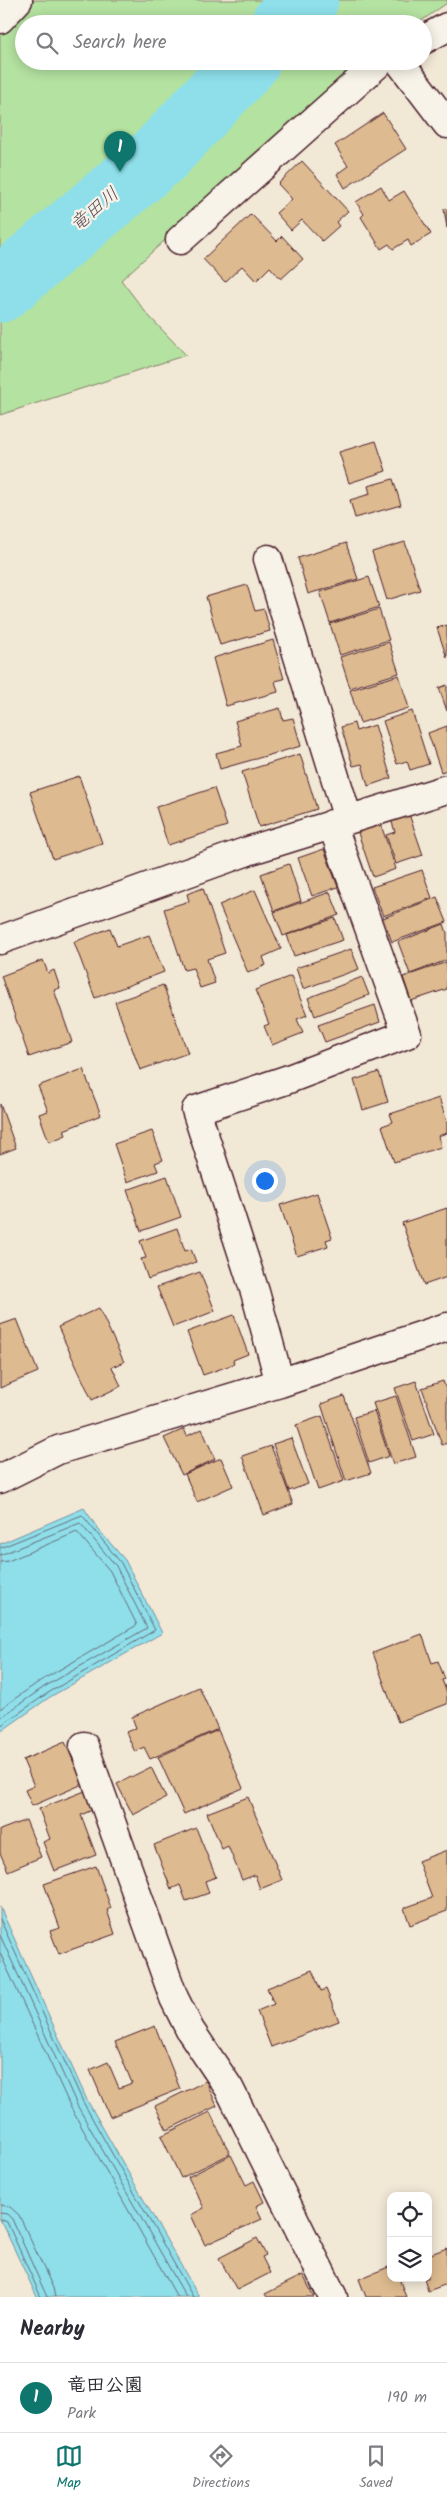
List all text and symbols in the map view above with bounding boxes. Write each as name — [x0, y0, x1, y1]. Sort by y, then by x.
search box — [15, 15, 432, 70]
text: Search here — [73, 28, 167, 58]
icon: search — [33, 29, 61, 57]
pin: 1 — [104, 131, 136, 172]
water label: 竜田川 — [64, 180, 126, 240]
your location — [252, 1168, 278, 1194]
map controls — [387, 2192, 432, 2282]
button: locate — [387, 2192, 432, 2237]
button: layers — [387, 2237, 432, 2282]
text: Nearby — [20, 2313, 85, 2346]
text: 竜田公園 — [67, 2371, 143, 2401]
text: 1 — [34, 2385, 38, 2410]
text: 190 m — [387, 2385, 427, 2410]
text: Park — [67, 2401, 96, 2426]
tab: Map — [55, 2442, 83, 2494]
tab: Directions — [192, 2442, 250, 2494]
tab: Saved — [359, 2442, 392, 2494]

